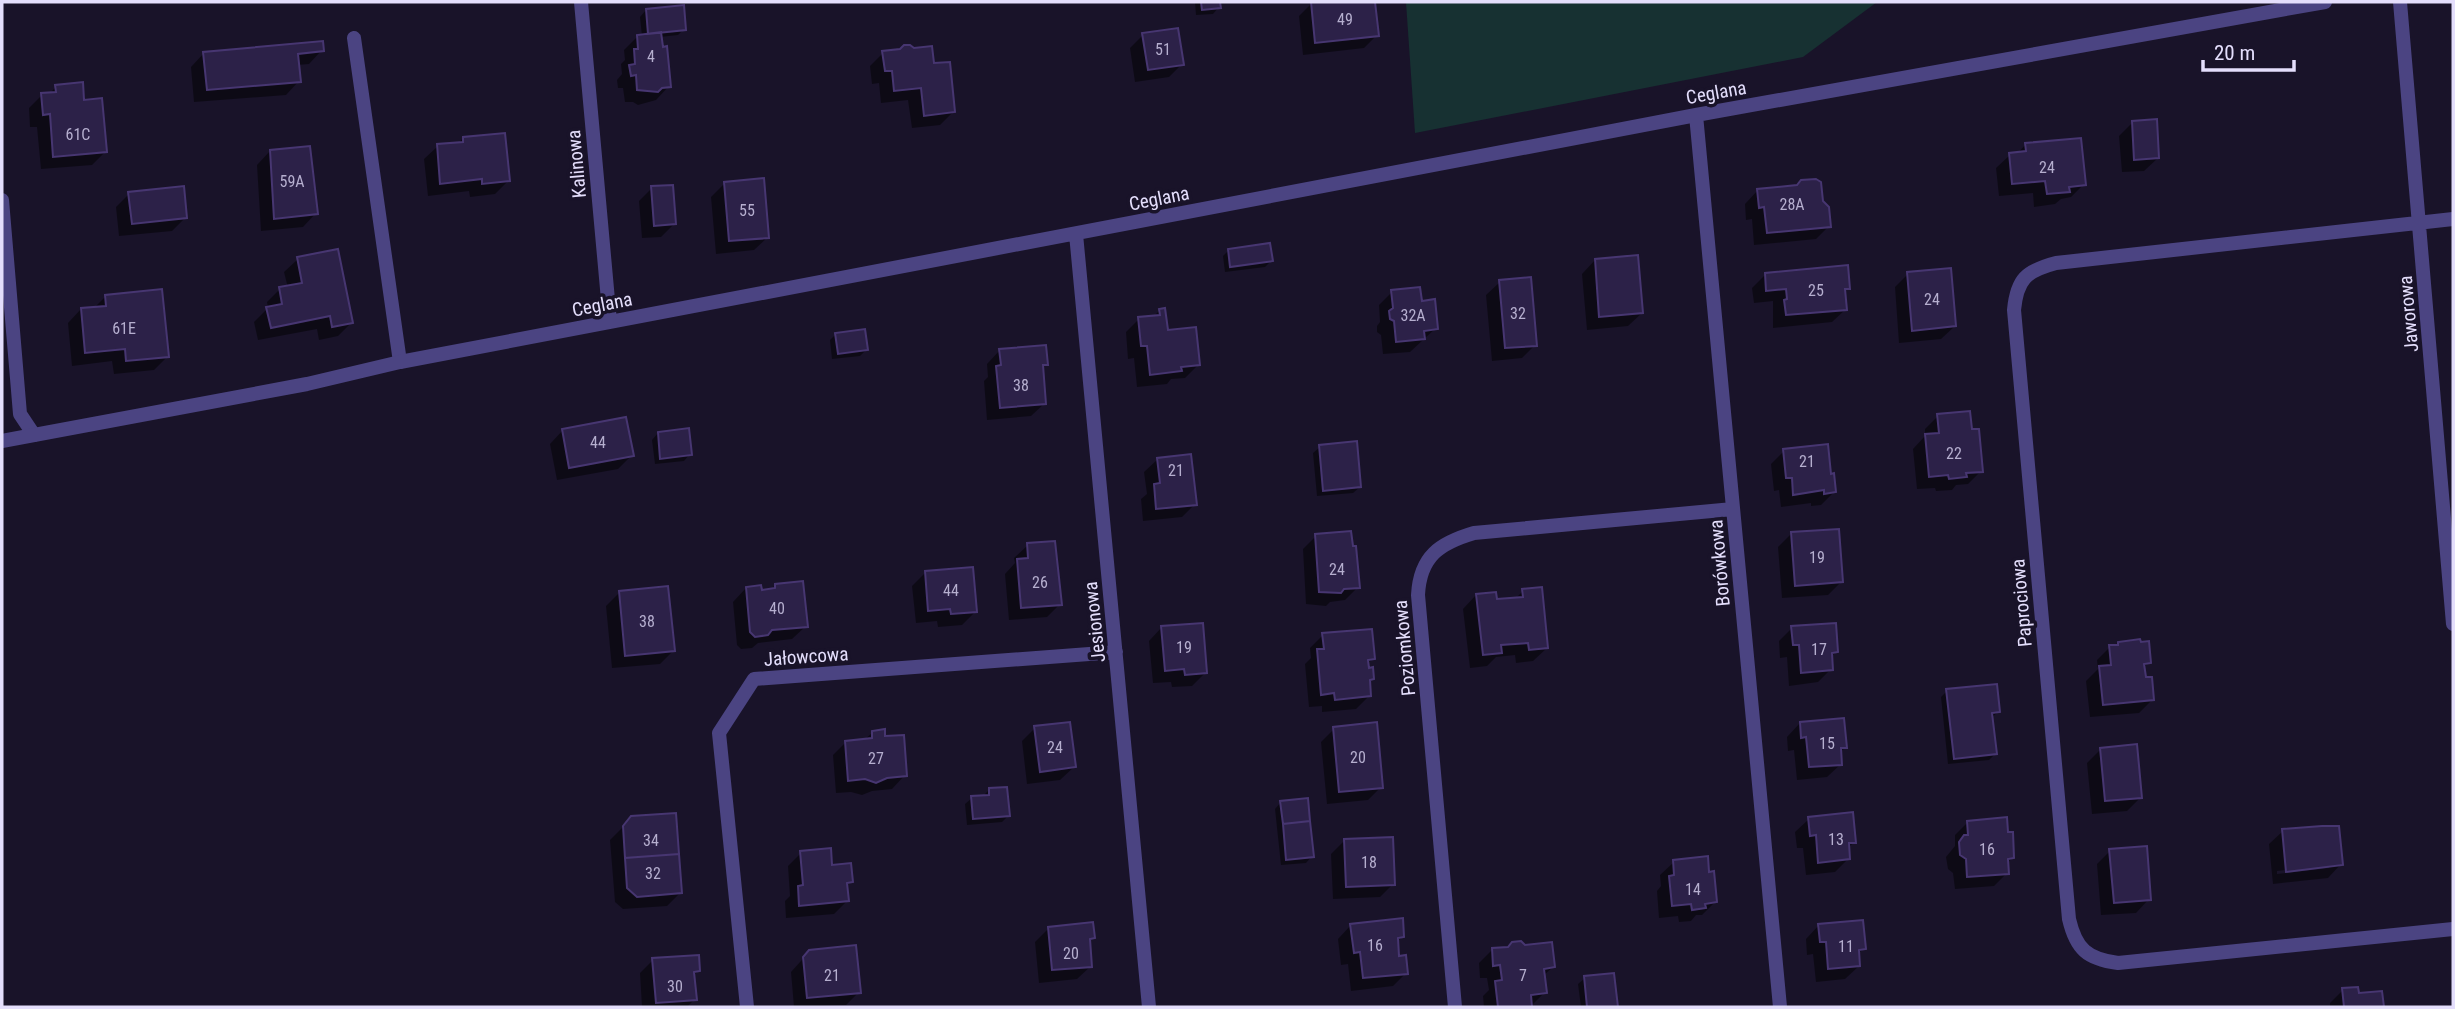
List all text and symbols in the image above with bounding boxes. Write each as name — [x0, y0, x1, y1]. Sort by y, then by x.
house number: 49 — [1337, 10, 1353, 29]
scale bar — [2203, 28, 2294, 72]
house number: 51 — [1155, 40, 1171, 59]
text: 20 m — [2214, 41, 2255, 65]
house number: 4 — [647, 47, 655, 66]
street label: Ceglana — [1684, 76, 1748, 109]
house number: 61C — [66, 125, 90, 144]
street label: Kalinowa — [562, 129, 591, 199]
house number: 24 — [2039, 158, 2055, 177]
house number: 59A — [279, 172, 305, 191]
street label: Ceglana — [1127, 181, 1191, 216]
house number: 28A — [1779, 195, 1805, 214]
house number: 55 — [739, 201, 755, 220]
street label: Jaworowa — [2394, 275, 2423, 353]
house number: 25 — [1808, 281, 1824, 300]
street label: Ceglana — [570, 287, 634, 322]
house number: 24 — [1924, 290, 1940, 309]
house number: 32 — [1510, 304, 1526, 323]
house number: 32A — [1400, 306, 1426, 325]
house number: 61E — [112, 319, 136, 338]
house number: 38 — [1013, 376, 1029, 395]
house number: 44 — [590, 433, 606, 452]
house number: 22 — [1946, 444, 1962, 463]
house number: 21 — [1799, 452, 1815, 471]
house number: 21 — [1168, 461, 1184, 480]
street label: Borówkowa — [1704, 519, 1735, 607]
house number: 19 — [1809, 548, 1825, 567]
street label: Paprociowa — [2006, 558, 2037, 648]
house number: 24 — [1329, 560, 1345, 579]
house number: 26 — [1032, 573, 1048, 592]
house number: 44 — [943, 581, 959, 600]
street label: Jesionowa — [1079, 581, 1110, 663]
house number: 40 — [769, 599, 785, 618]
street label: Poziomkowa — [1389, 599, 1420, 697]
house number: 38 — [639, 612, 655, 631]
house number: 19 — [1176, 638, 1192, 657]
house number: 17 — [1811, 640, 1827, 659]
street label: Jałowcowa — [763, 642, 849, 671]
house number: 15 — [1819, 734, 1835, 753]
house number: 24 — [1047, 738, 1063, 757]
house number: 20 — [1350, 748, 1366, 767]
house number: 27 — [868, 749, 884, 768]
house number: 13 — [1828, 830, 1844, 849]
house number: 34 — [643, 831, 659, 850]
house number: 16 — [1979, 840, 1995, 859]
house number: 18 — [1361, 853, 1377, 872]
house number: 32 — [645, 864, 661, 883]
house number: 14 — [1685, 880, 1701, 899]
house number: 16 — [1367, 936, 1383, 955]
house number: 11 — [1838, 937, 1854, 956]
house number: 20 — [1063, 944, 1079, 963]
house number: 21 — [824, 966, 840, 985]
house number: 7 — [1519, 966, 1527, 985]
house number: 30 — [667, 977, 683, 996]

